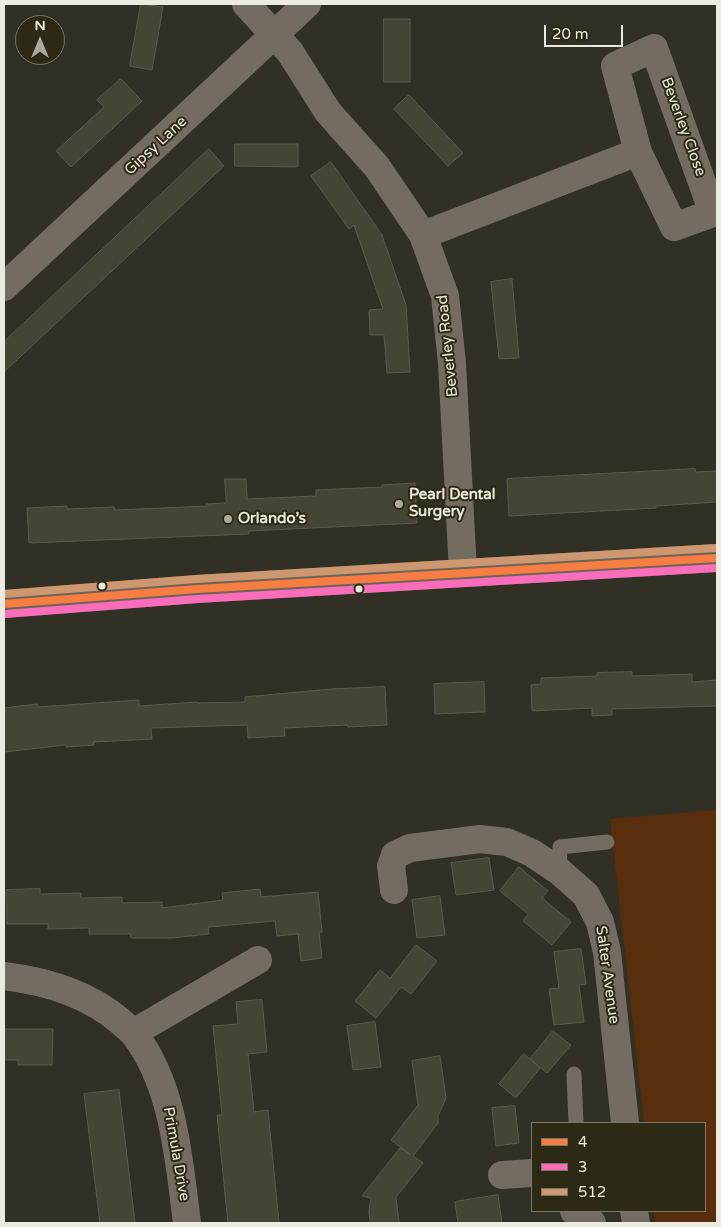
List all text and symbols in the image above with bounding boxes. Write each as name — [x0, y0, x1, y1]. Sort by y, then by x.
north arrow — [15, 15, 65, 65]
scale bar — [546, 15, 625, 47]
text: N — [34, 17, 46, 34]
text: 20 m — [552, 25, 589, 43]
street label: Beverley Close — [657, 75, 709, 179]
street label: Gipsy Lane — [121, 113, 191, 179]
street label: Beverley Road — [434, 294, 462, 398]
place label: Pearl Dental Surgery — [409, 486, 495, 521]
marker: Pearl Dental Surgery — [393, 498, 405, 510]
place label: Orlando’s — [238, 510, 306, 528]
marker: Orlando’s — [222, 513, 234, 525]
unlabelled marker — [97, 581, 107, 591]
unlabelled marker — [354, 584, 364, 594]
street label: Salter Avenue — [591, 925, 623, 1025]
street label: Primula Drive — [159, 1106, 193, 1202]
legend — [531, 1122, 706, 1212]
text: 4 — [578, 1133, 587, 1151]
text: 3 — [578, 1158, 587, 1176]
text: 512 — [578, 1183, 606, 1201]

